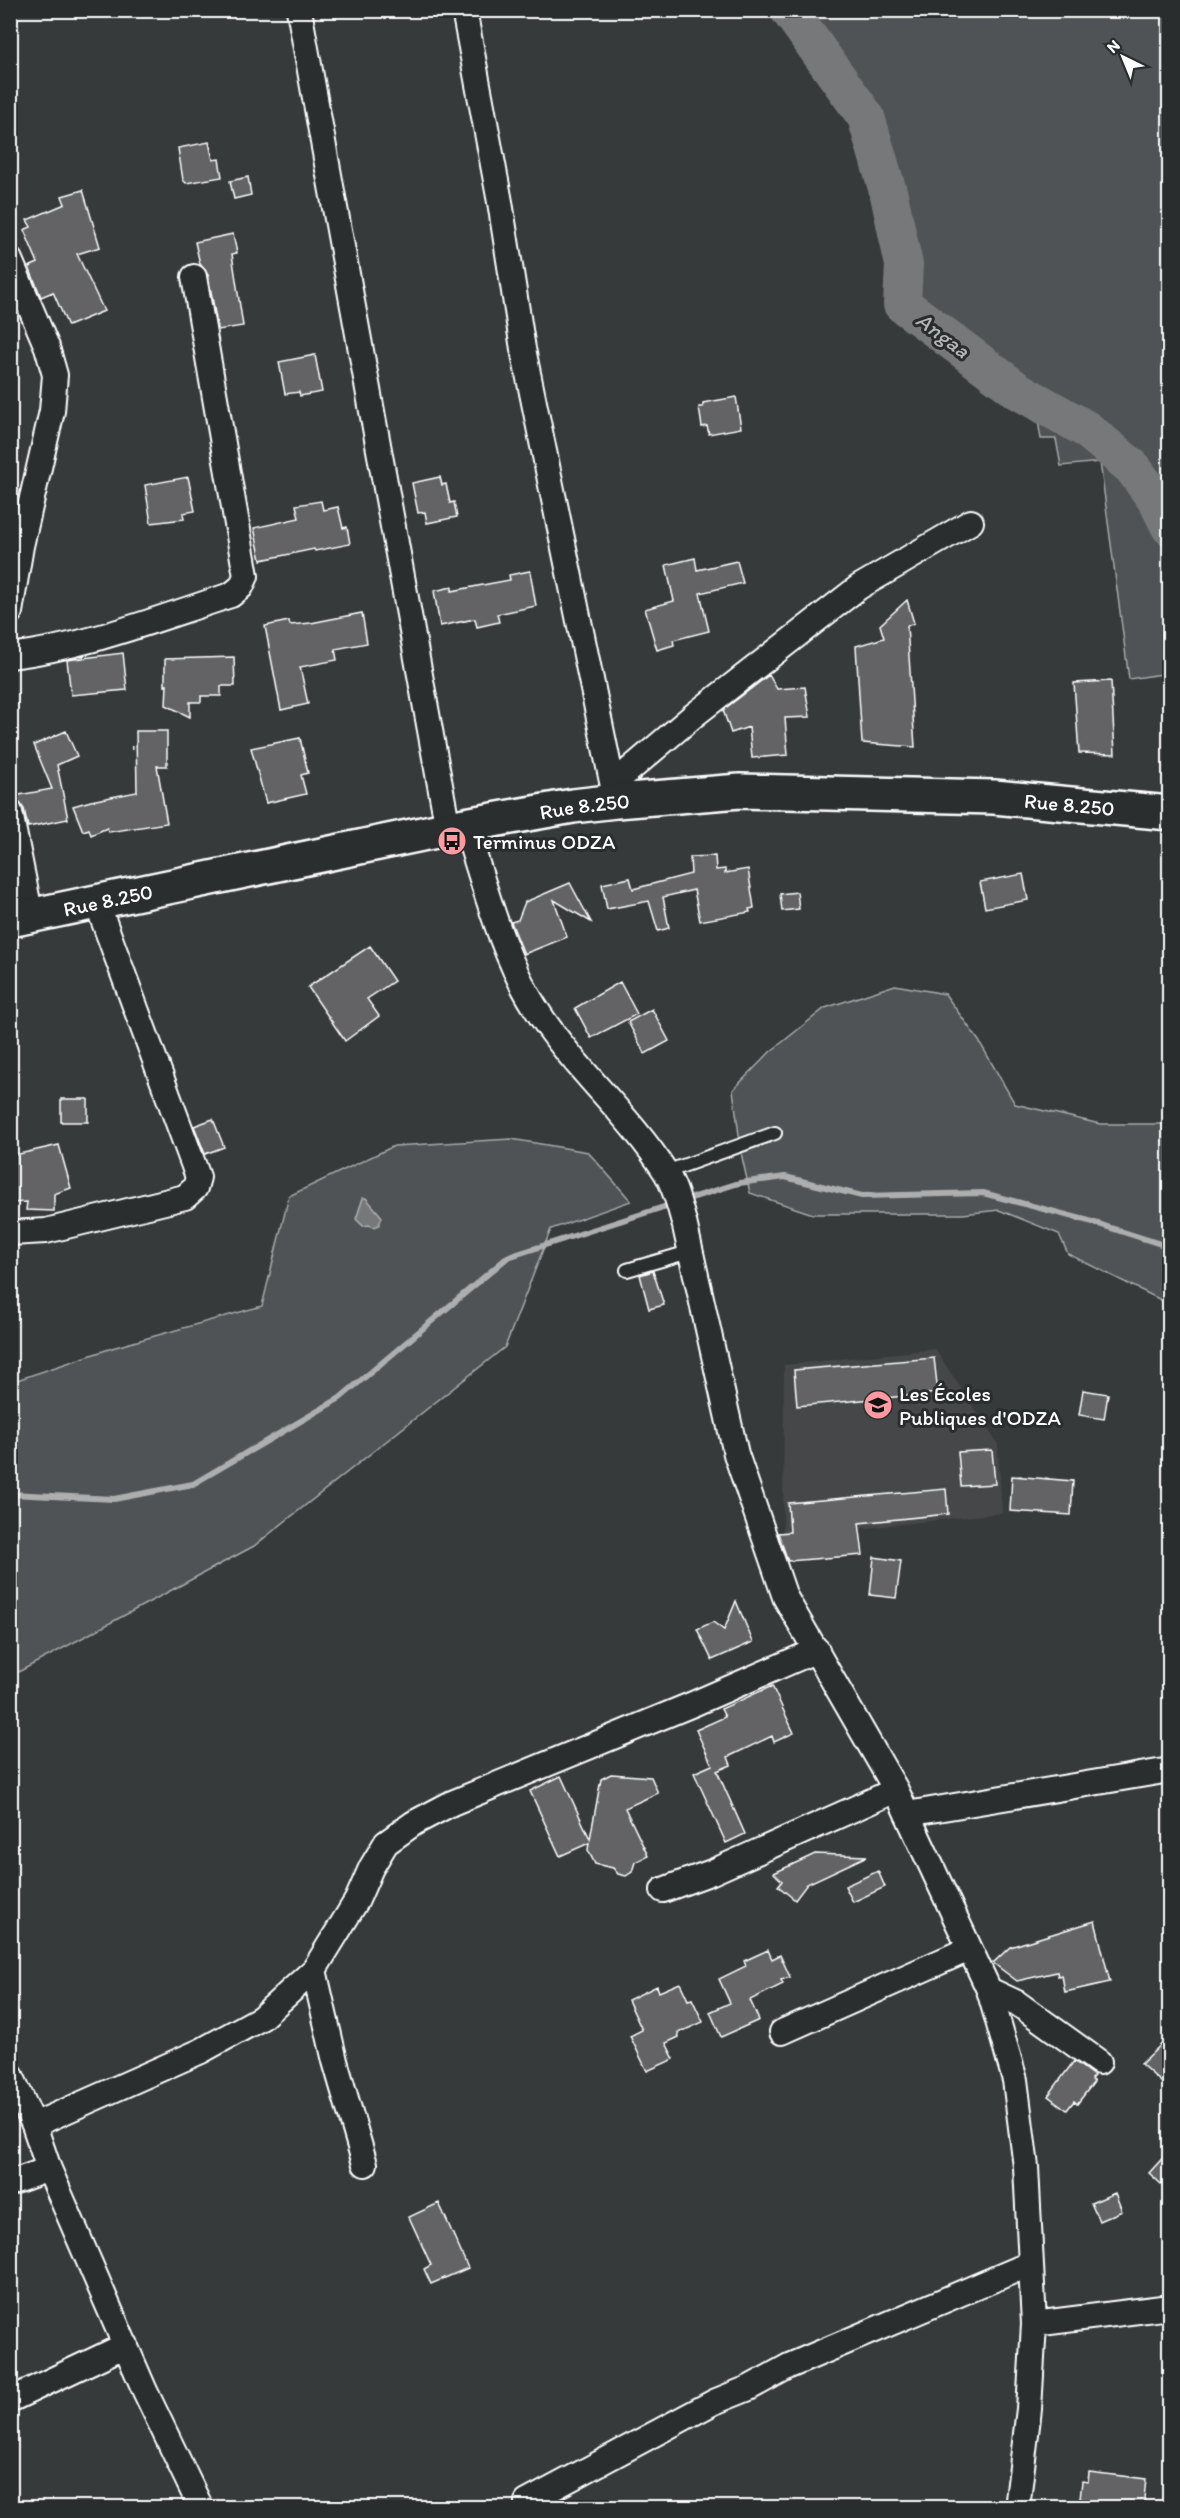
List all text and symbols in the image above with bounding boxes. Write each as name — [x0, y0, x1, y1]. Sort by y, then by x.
north arrow — [1093, 27, 1153, 87]
text: N — [1103, 36, 1124, 57]
water label: Angaa — [911, 306, 976, 365]
street label: Rue 8.250 — [538, 787, 631, 824]
street label: Rue 8.250 — [1023, 787, 1116, 820]
bus stop icon: Terminus ODZA — [436, 825, 468, 857]
place label: Terminus ODZA — [473, 829, 616, 854]
street label: Rue 8.250 — [61, 878, 155, 921]
place label: Les Écoles Publiques d'ODZA — [899, 1381, 1061, 1430]
school or university icon: Les Écoles Publiques d'ODZA — [862, 1389, 894, 1421]

